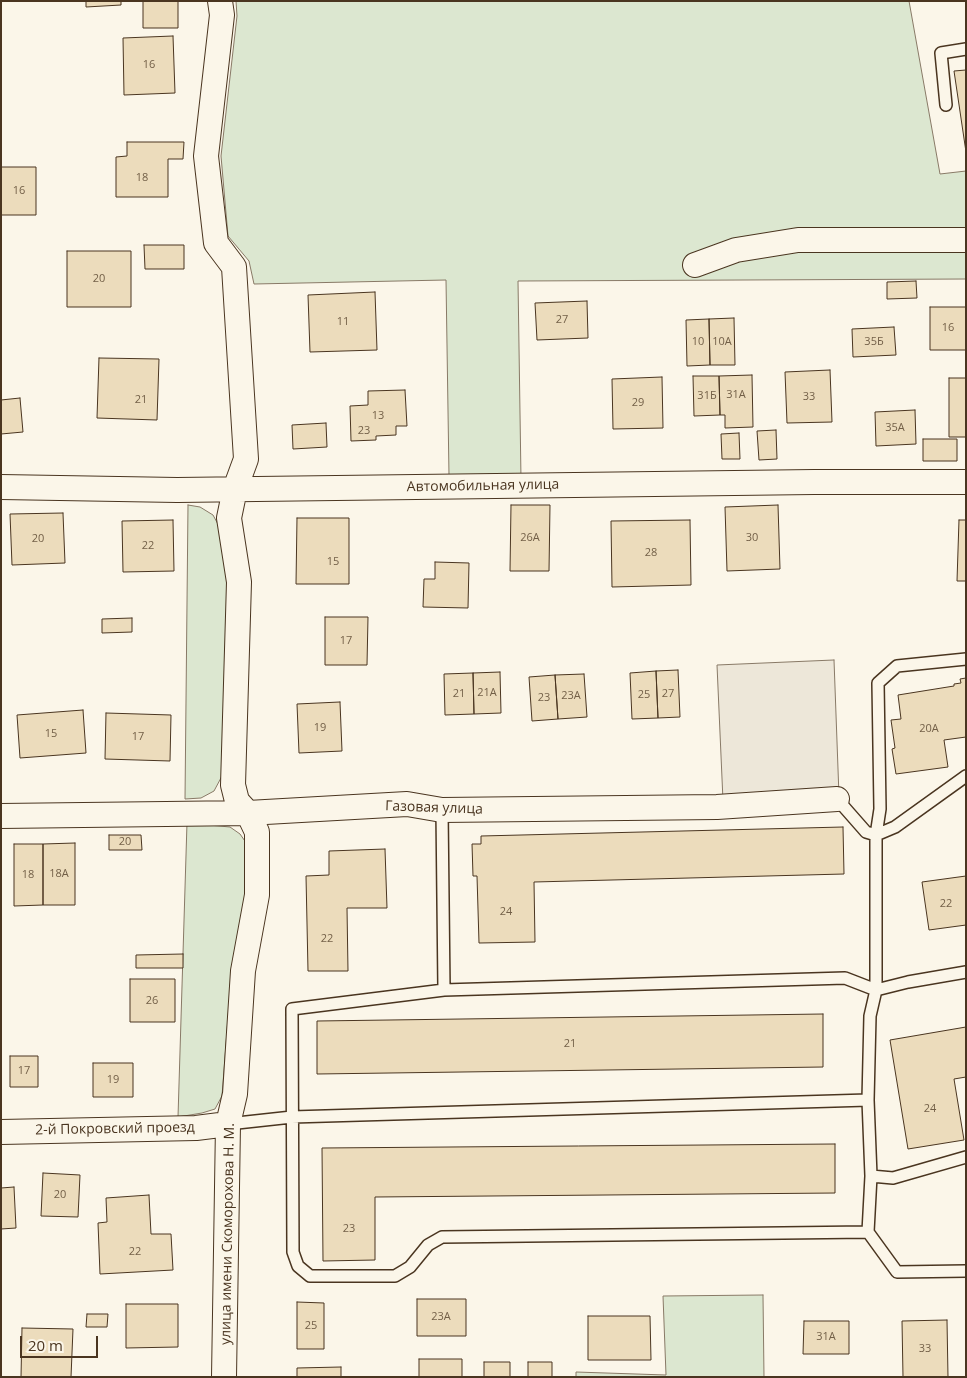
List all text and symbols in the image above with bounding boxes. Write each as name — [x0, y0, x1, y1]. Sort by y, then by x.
house number: 16 — [143, 58, 155, 72]
house number: 18 — [136, 171, 148, 185]
house number: 16 — [13, 184, 25, 198]
house number: 20 — [93, 272, 105, 286]
house number: 27 — [556, 313, 568, 327]
house number: 11 — [337, 315, 349, 329]
house number: 16 — [942, 321, 954, 335]
house number: 10 — [692, 335, 704, 349]
house number: 10А — [712, 335, 732, 349]
house number: 35Б — [864, 335, 884, 349]
house number: 31А — [726, 388, 746, 402]
house number: 31Б — [697, 389, 717, 403]
house number: 33 — [803, 390, 815, 404]
house number: 21 — [135, 393, 147, 407]
house number: 29 — [632, 396, 644, 410]
house number: 13 — [372, 409, 384, 423]
house number: 35А — [885, 421, 905, 435]
house number: 23 — [358, 424, 370, 438]
street label: Автомобильная улица — [407, 476, 559, 496]
house number: 26А — [520, 531, 540, 545]
house number: 30 — [746, 531, 758, 545]
house number: 20 — [32, 532, 44, 546]
house number: 22 — [142, 539, 154, 553]
house number: 28 — [645, 546, 657, 560]
house number: 15 — [327, 555, 339, 569]
house number: 17 — [340, 634, 352, 648]
house number: 21А — [477, 686, 497, 700]
house number: 21 — [453, 687, 465, 701]
house number: 27 — [662, 687, 674, 701]
house number: 25 — [638, 688, 650, 702]
house number: 23А — [561, 689, 581, 703]
house number: 23 — [538, 691, 550, 705]
house number: 19 — [314, 721, 326, 735]
house number: 20А — [919, 722, 939, 736]
house number: 15 — [45, 727, 57, 741]
house number: 17 — [132, 730, 144, 744]
street label: Газовая улица — [385, 798, 483, 818]
house number: 20 — [119, 835, 131, 849]
house number: 18А — [49, 867, 69, 881]
house number: 18 — [22, 868, 34, 882]
house number: 22 — [940, 897, 952, 911]
house number: 24 — [500, 905, 512, 919]
house number: 22 — [321, 932, 333, 946]
house number: 26 — [146, 994, 158, 1008]
house number: 21 — [564, 1037, 576, 1051]
house number: 17 — [18, 1064, 30, 1078]
house number: 19 — [107, 1073, 119, 1087]
house number: 24 — [924, 1102, 936, 1116]
street label: 2-й Покровский проезд — [35, 1119, 195, 1139]
street label: улица имени Скоморохова Н. М. — [218, 1123, 238, 1345]
house number: 20 — [54, 1188, 66, 1202]
house number: 23 — [343, 1222, 355, 1236]
house number: 22 — [129, 1245, 141, 1259]
house number: 23А — [431, 1310, 451, 1324]
house number: 25 — [305, 1319, 317, 1333]
scale bar — [22, 1326, 100, 1358]
house number: 31А — [816, 1330, 836, 1344]
text: 20 m — [28, 1335, 63, 1355]
house number: 33 — [919, 1342, 931, 1356]

